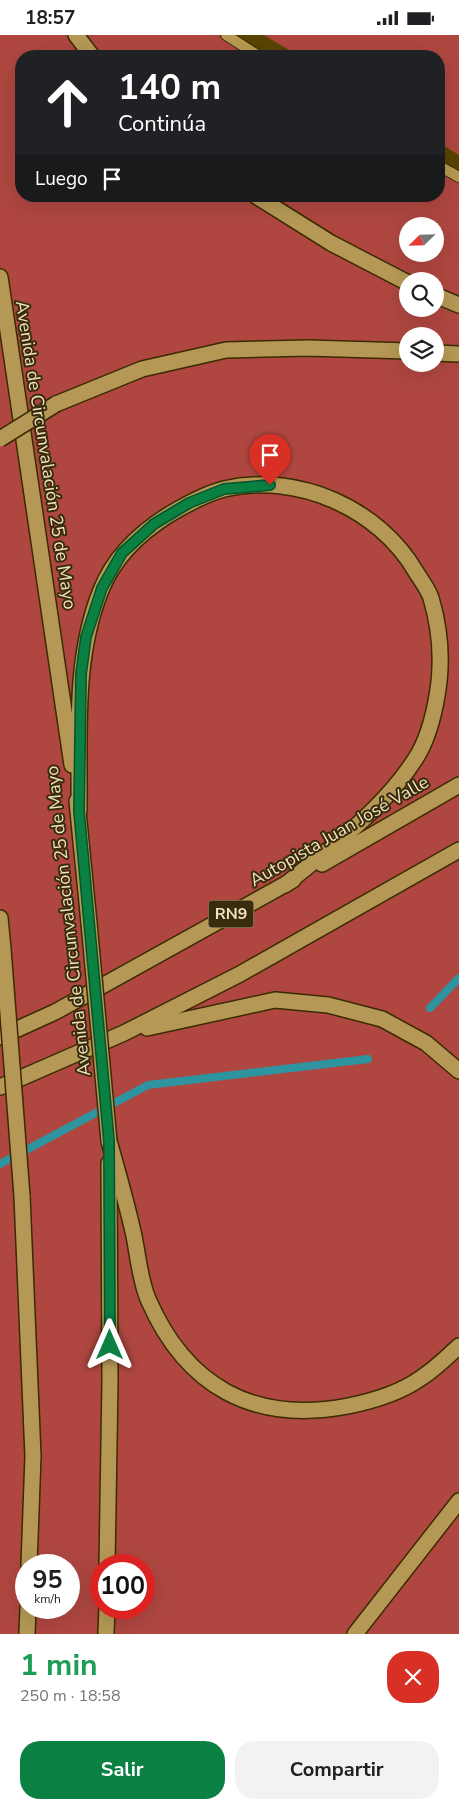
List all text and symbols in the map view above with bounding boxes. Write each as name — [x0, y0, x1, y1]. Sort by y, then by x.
text: 18:57 — [25, 5, 75, 31]
text: 140 m — [118, 64, 221, 111]
icon: ahead — [35, 70, 100, 135]
text: Continúa — [118, 109, 206, 139]
icon: arrive — [98, 165, 126, 193]
text: Luego — [35, 166, 88, 192]
north arrow — [399, 217, 444, 263]
map controls — [399, 217, 444, 372]
button: search — [399, 272, 444, 317]
street label: Avenida de Circunvalación 25 de Mayo — [10, 299, 82, 611]
button: layers — [399, 327, 444, 372]
pin — [249, 434, 291, 485]
icon: arrive — [256, 441, 284, 469]
street label: Avenida de Circunvalación 25 de Mayo — [40, 765, 96, 1077]
street label: Autopista Juan José Valle — [245, 770, 433, 892]
road number: RN9 — [208, 901, 254, 927]
position arrow — [83, 1318, 135, 1370]
speed limit sign: 100 — [90, 1554, 155, 1619]
text: 95 — [32, 1563, 63, 1597]
text: km/h — [34, 1591, 61, 1607]
text: 1 min — [20, 1645, 98, 1686]
button: close — [387, 1651, 439, 1703]
text: 250 m · 18:58 — [20, 1685, 121, 1707]
button: Salir — [20, 1741, 225, 1799]
button: Compartir — [235, 1741, 439, 1799]

